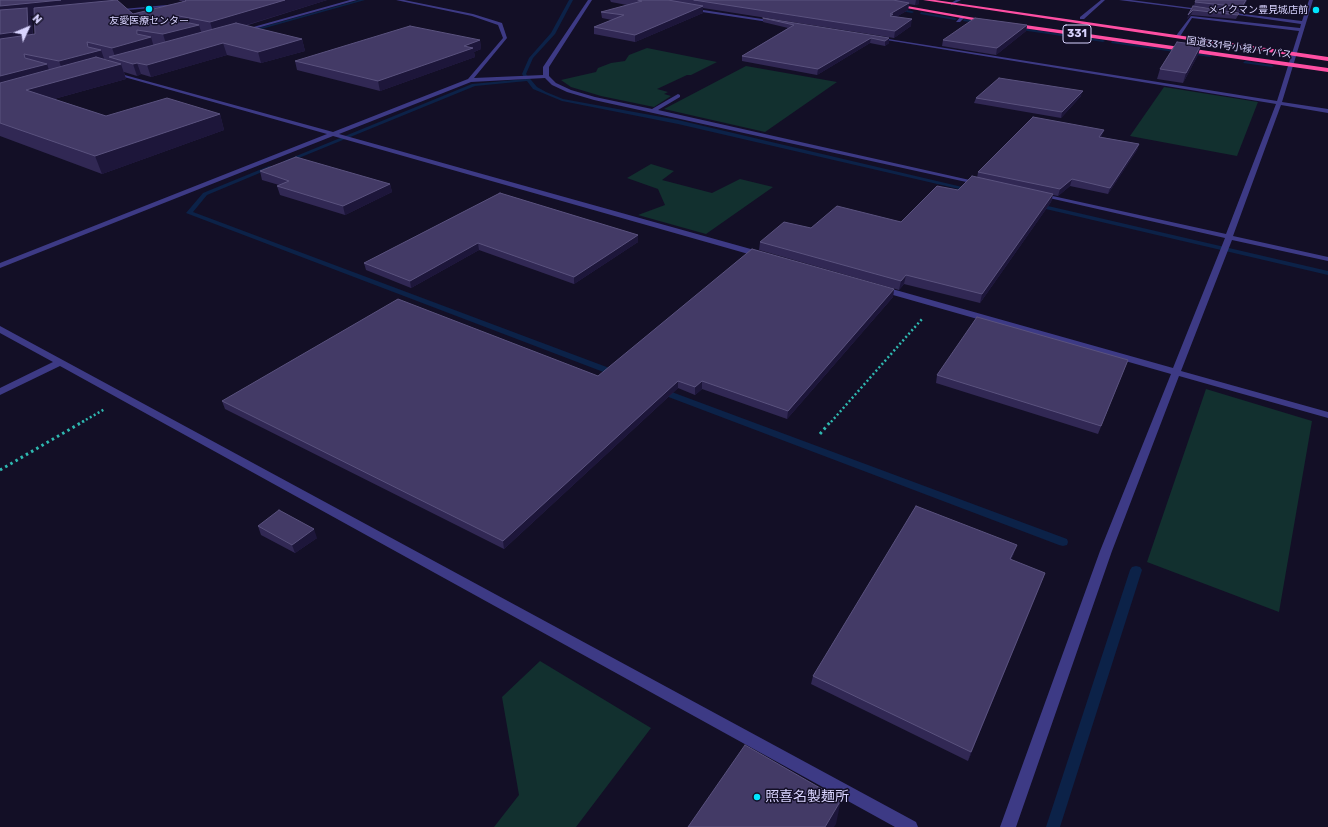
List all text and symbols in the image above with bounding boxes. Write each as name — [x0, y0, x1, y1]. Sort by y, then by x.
marker: 友愛医療センター — [144, 4, 154, 14]
place label: メイクマン豊見城店前 — [1208, 4, 1308, 16]
marker: メイクマン豊見城店前 — [1311, 5, 1321, 15]
north arrow — [8, 8, 48, 48]
text: N — [30, 12, 44, 27]
place label: 友愛医療センター — [109, 15, 189, 27]
road number: 331 — [1063, 25, 1091, 43]
street label: 国道331号小禄バイパス — [1186, 35, 1292, 61]
place label: 照喜名製麺所 — [765, 789, 849, 805]
marker: 照喜名製麺所 — [752, 792, 762, 802]

